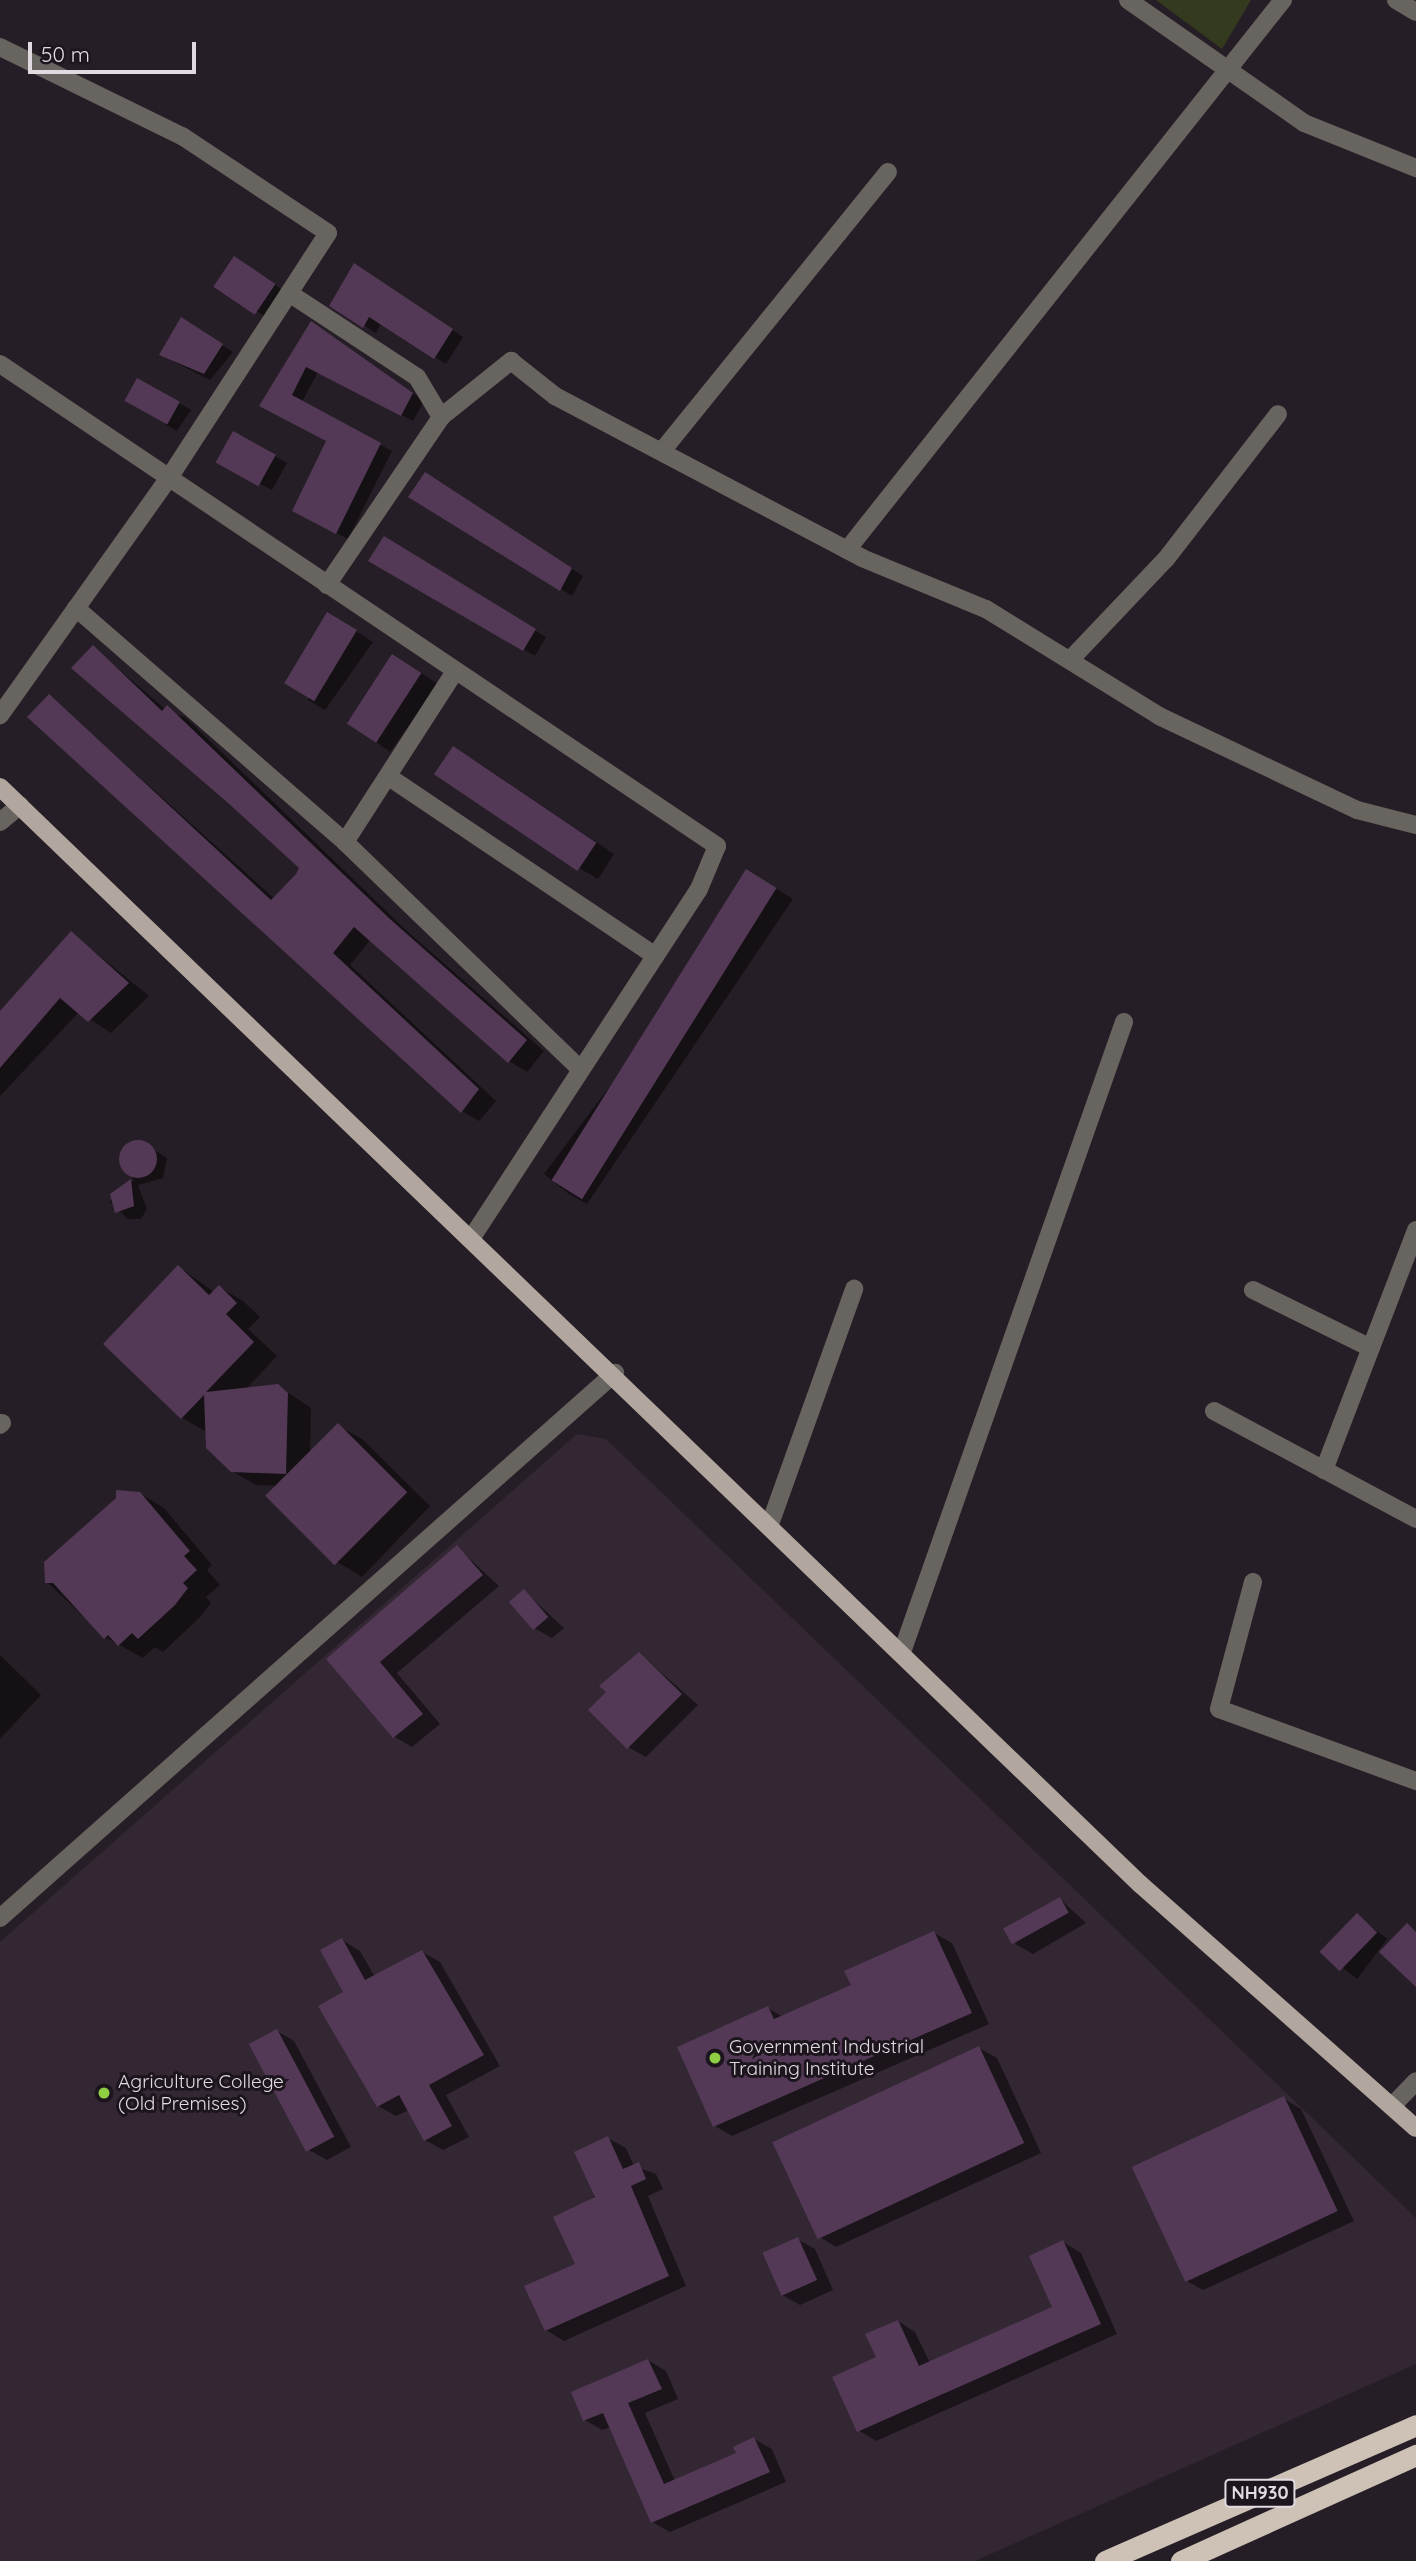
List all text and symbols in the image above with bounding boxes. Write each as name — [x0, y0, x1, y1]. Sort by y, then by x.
scale bar — [32, 28, 200, 72]
text: 50 m — [41, 41, 90, 67]
place label: Government Industrial Training Institute — [729, 2036, 924, 2080]
marker: Government Industrial Training Institute — [707, 2050, 723, 2066]
place label: Agriculture College (Old Premises) — [118, 2071, 284, 2115]
marker: Agriculture College (Old Premises) — [96, 2085, 112, 2101]
road number: NH930 — [1223, 2479, 1297, 2508]

